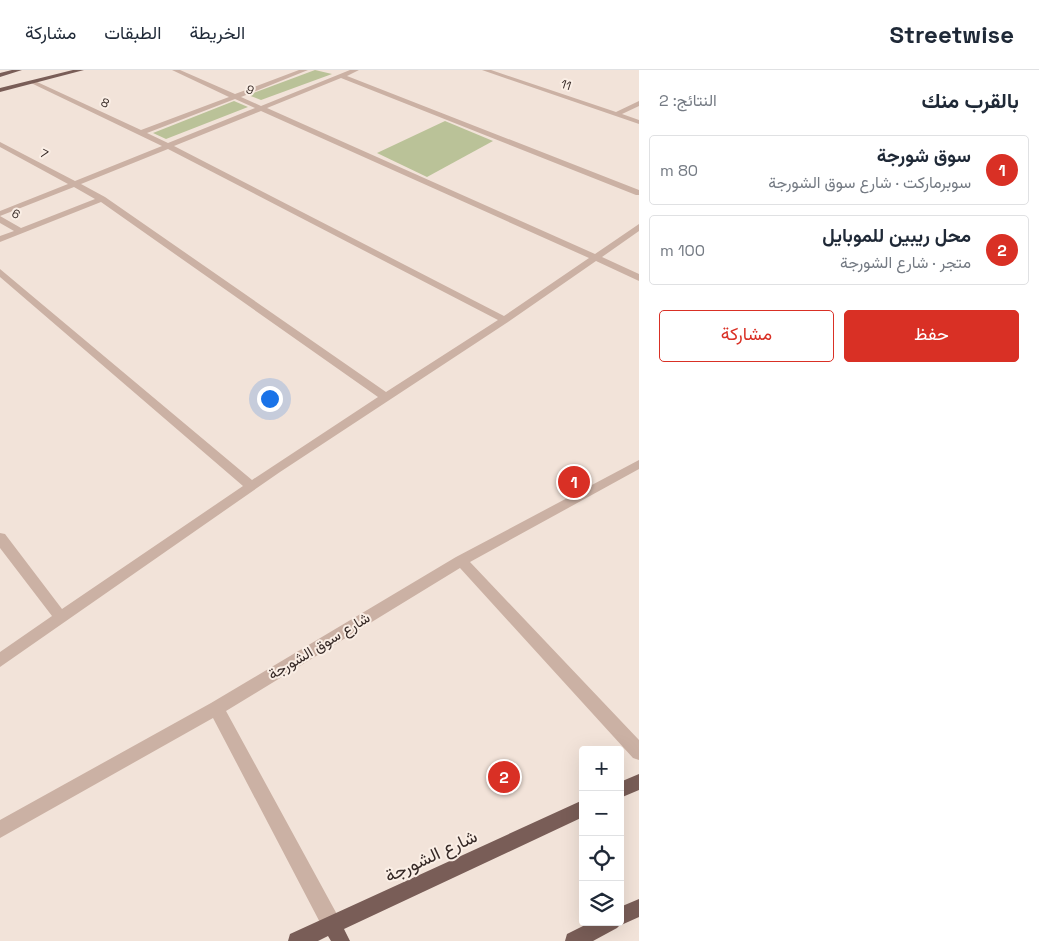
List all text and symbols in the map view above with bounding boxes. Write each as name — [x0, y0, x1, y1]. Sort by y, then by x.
text: Streetwise — [890, 19, 1014, 50]
text: مشاركة — [25, 21, 76, 44]
text: الطبقات — [104, 21, 161, 44]
text: الخريطة — [189, 21, 245, 44]
street label: 11 — [559, 76, 573, 94]
street label: 9 — [243, 81, 257, 99]
text: بالقرب منك — [921, 87, 1019, 114]
text: النتائج: 2 — [659, 90, 717, 111]
street label: 8 — [98, 94, 112, 112]
text: سوق شورجة — [877, 143, 971, 168]
street label: 7 — [37, 145, 51, 163]
text: 80 m — [660, 160, 698, 181]
text: 1 — [998, 160, 1006, 181]
text: سوبرماركت · شارع سوق الشورجة — [768, 172, 971, 193]
street label: 6 — [9, 205, 23, 223]
text: محل ريبين للموبايل — [822, 223, 971, 248]
text: 100 m — [660, 240, 705, 261]
text: 2 — [997, 240, 1007, 261]
text: متجر · شارع الشورجة — [840, 252, 971, 273]
button: مشاركة — [659, 310, 834, 362]
button: حفظ — [844, 310, 1019, 362]
your location — [257, 386, 283, 412]
pin: 1 — [558, 463, 590, 501]
street label: شارع سوق الشورجة — [264, 608, 374, 685]
map controls — [579, 746, 624, 926]
button: + — [579, 746, 624, 791]
pin: 2 — [488, 758, 520, 796]
button: − — [579, 791, 624, 836]
street label: شارع الشورجة — [381, 824, 481, 888]
button: locate — [579, 836, 624, 881]
button: layers — [579, 881, 624, 926]

